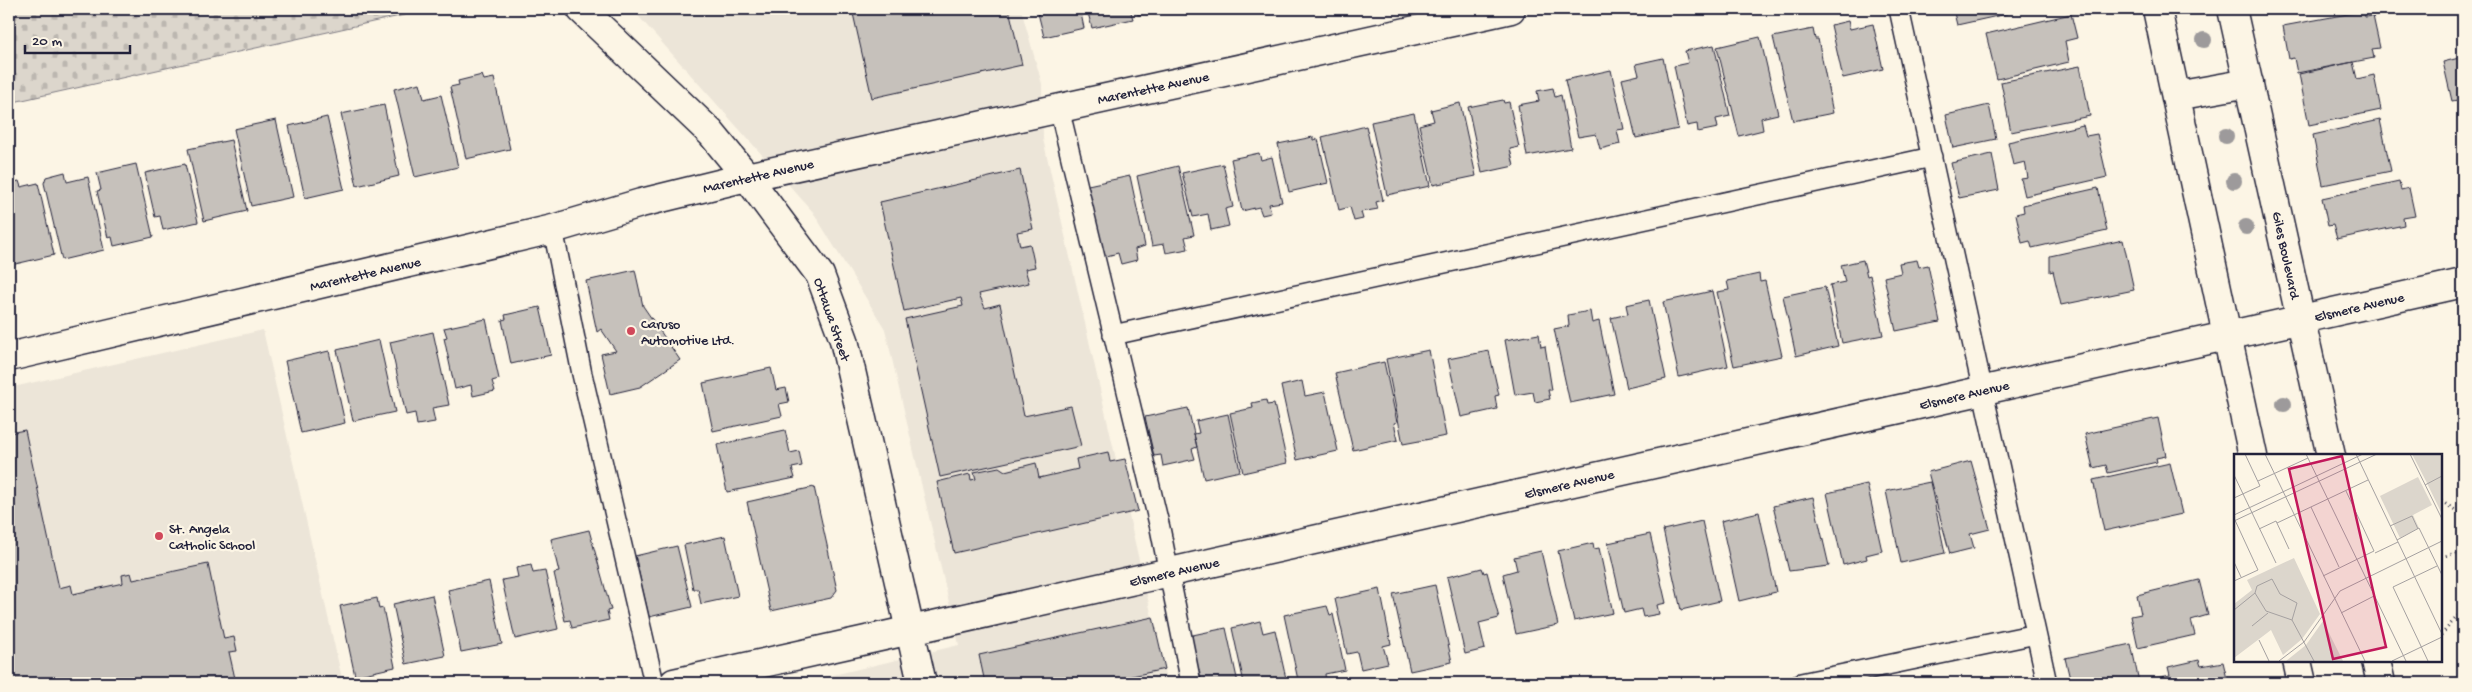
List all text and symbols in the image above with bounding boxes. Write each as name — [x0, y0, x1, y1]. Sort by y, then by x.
scale bar — [25, 22, 130, 54]
text: 20 m — [32, 33, 62, 51]
street label: Marentette Avenue — [1096, 69, 1211, 110]
street label: Marentette Avenue — [701, 156, 816, 198]
street label: Giles Boulevard — [2267, 210, 2302, 303]
street label: Marentette Avenue — [308, 254, 423, 296]
street label: Ottawa Street — [808, 276, 853, 365]
street label: Elsmere Avenue — [2313, 290, 2407, 327]
place label: Caruso Automotive Ltd. — [641, 317, 735, 350]
marker: Caruso Automotive Ltd. — [625, 325, 637, 337]
street label: Elsmere Avenue — [1918, 378, 2012, 415]
inset map — [2234, 454, 2442, 662]
street label: Elsmere Avenue — [1523, 467, 1617, 504]
place label: St. Angela Catholic School — [169, 522, 255, 555]
marker: St. Angela Catholic School — [153, 530, 165, 542]
street label: Elsmere Avenue — [1128, 555, 1222, 592]

